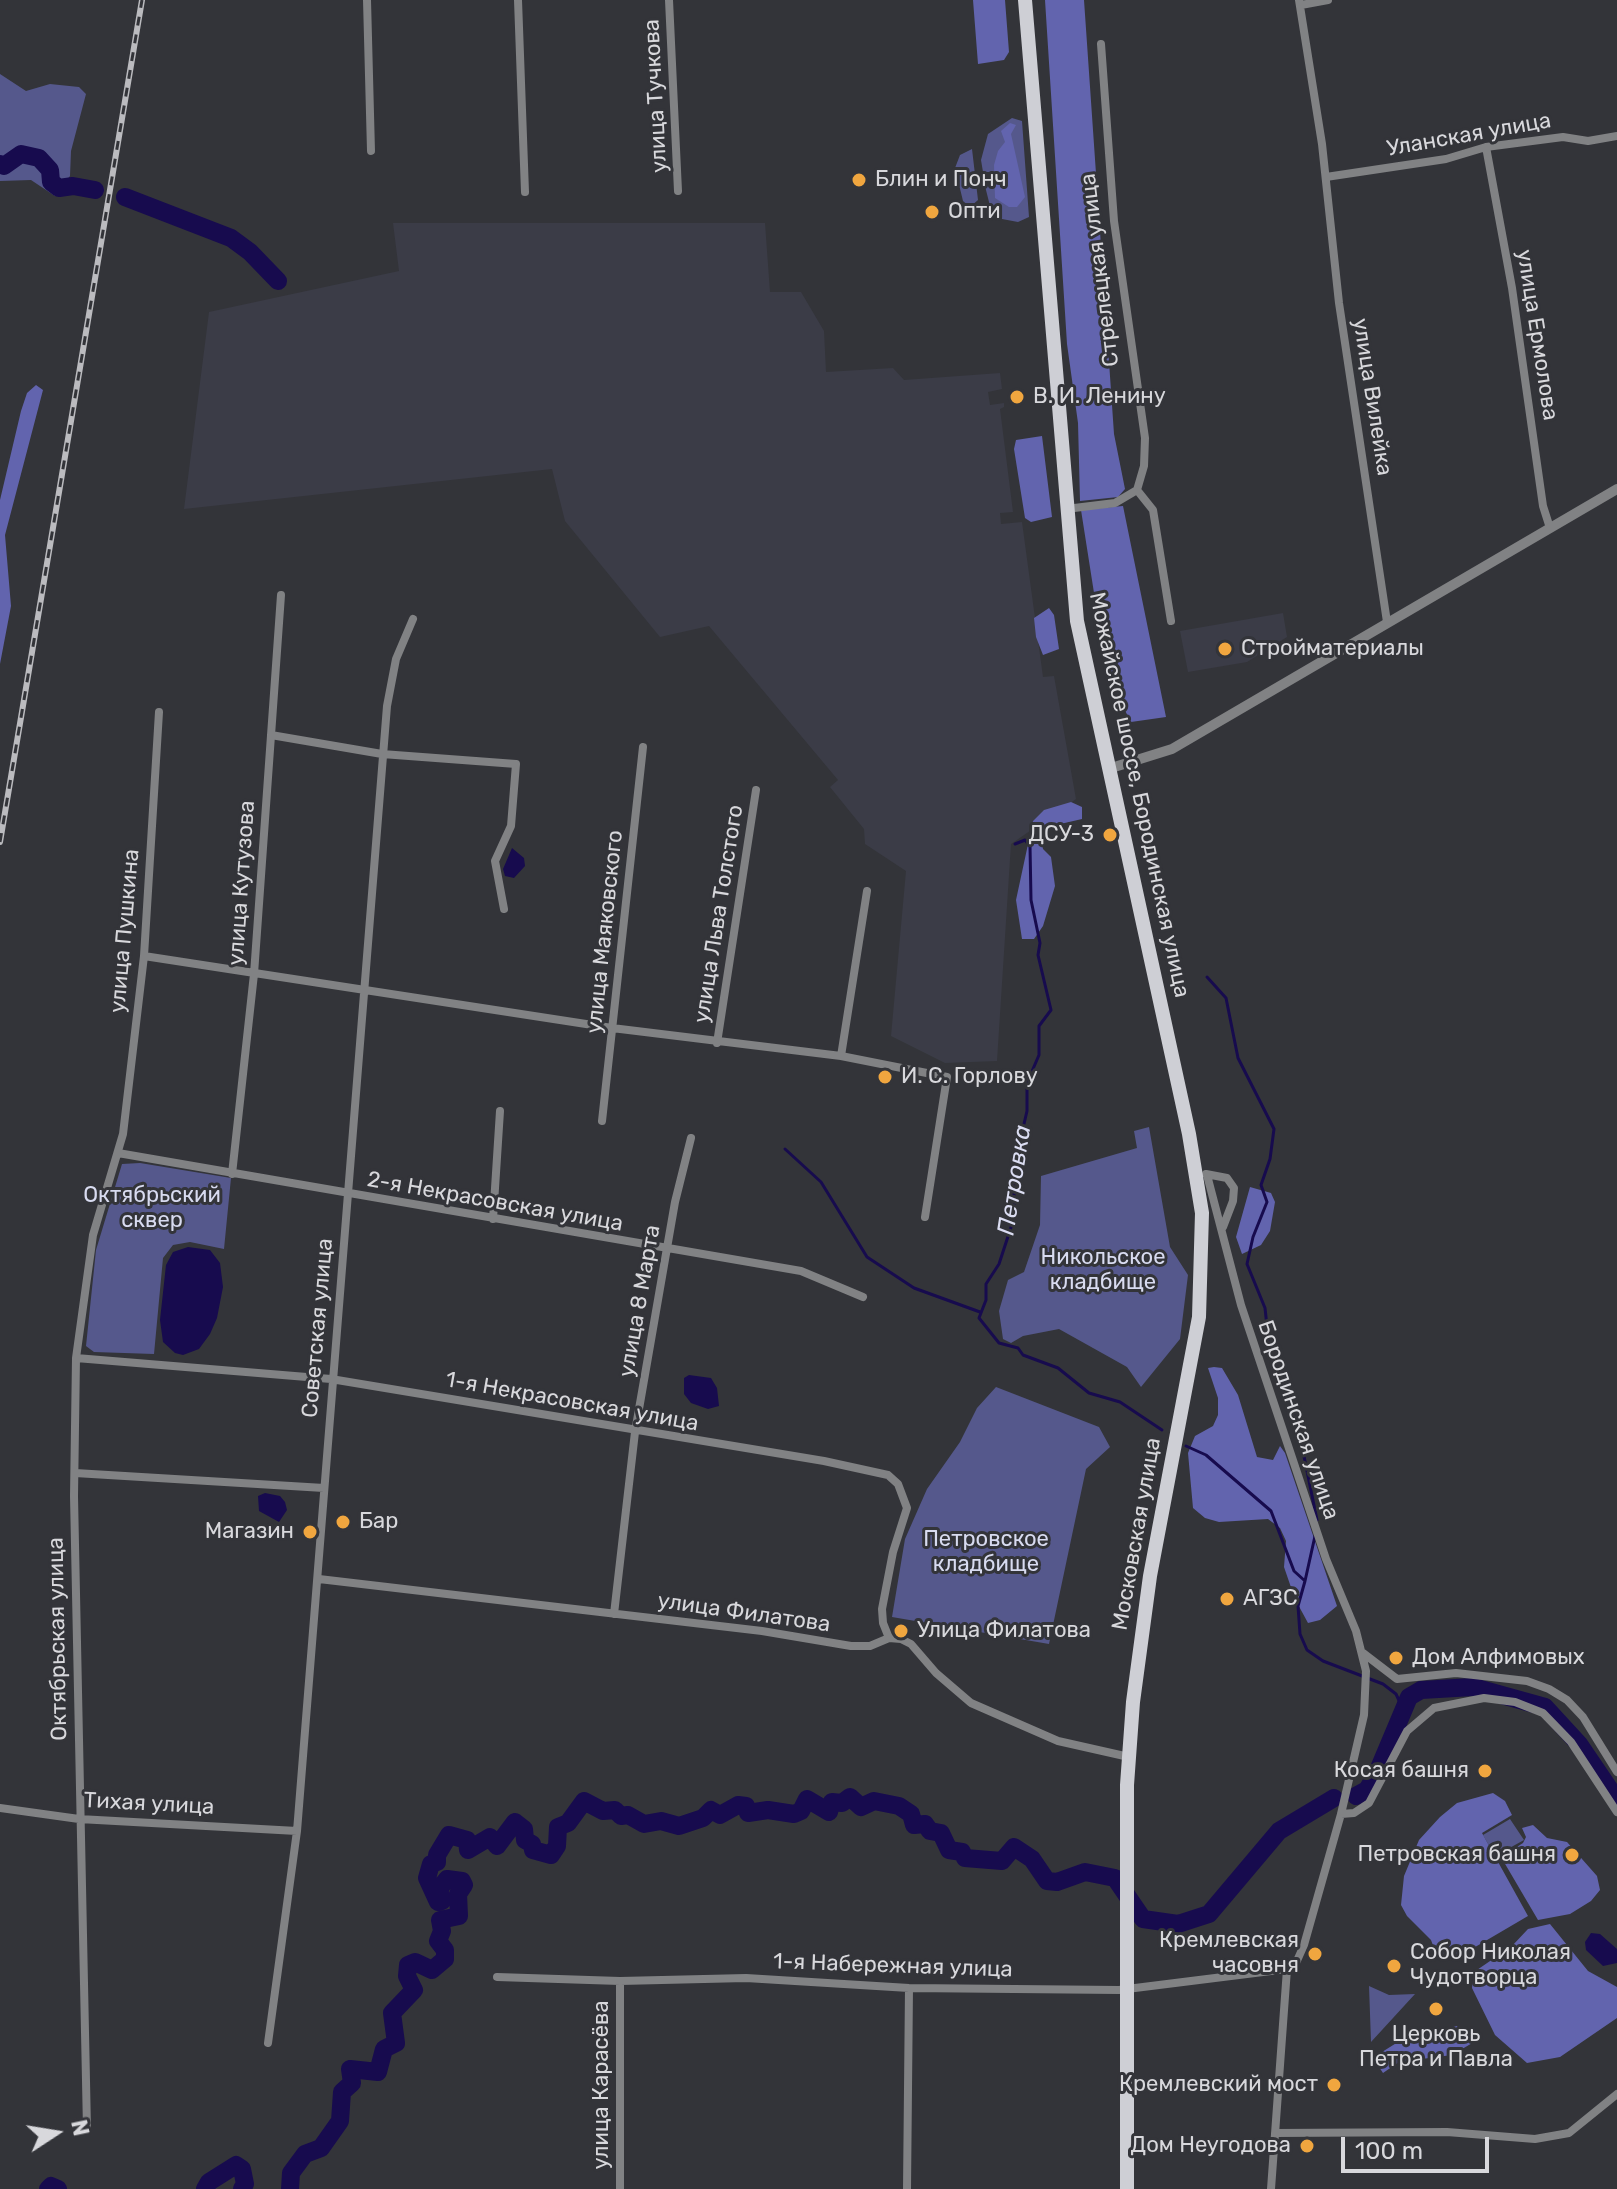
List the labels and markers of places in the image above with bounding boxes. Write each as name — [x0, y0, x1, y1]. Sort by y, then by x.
place label: Блин и Понч — [875, 167, 1007, 193]
marker: Блин и Понч — [850, 171, 868, 189]
place label: Опти — [948, 199, 1001, 225]
marker: Опти — [923, 203, 941, 221]
place label: В. И. Ленину — [1033, 384, 1166, 410]
marker: В. И. Ленину — [1008, 388, 1026, 406]
place label: Стройматериалы — [1241, 636, 1424, 662]
marker: Стройматериалы — [1216, 640, 1234, 658]
place label: ДСУ-3 — [1028, 822, 1094, 848]
marker: ДСУ-3 — [1101, 826, 1119, 844]
place label: И. С. Горлову — [901, 1064, 1038, 1090]
marker: И. С. Горлову — [876, 1068, 894, 1086]
place label: Бар — [359, 1509, 398, 1535]
marker: Бар — [334, 1513, 352, 1531]
place label: Магазин — [205, 1519, 294, 1545]
marker: Магазин — [301, 1523, 319, 1541]
place label: АГЗС — [1243, 1586, 1298, 1612]
marker: АГЗС — [1218, 1590, 1236, 1608]
place label: Улица Филатова — [917, 1618, 1091, 1644]
marker: Улица Филатова — [892, 1622, 910, 1640]
place label: Дом Алфимовых — [1412, 1645, 1585, 1671]
marker: Дом Алфимовых — [1387, 1649, 1405, 1667]
place label: Косая башня — [1334, 1758, 1469, 1784]
marker: Косая башня — [1476, 1762, 1494, 1780]
place label: Петровская башня — [1358, 1842, 1556, 1868]
marker: Петровская башня — [1563, 1846, 1581, 1864]
place label: Кремлевская часовня — [1159, 1928, 1299, 1980]
place label: Собор Николая Чудотворца — [1410, 1940, 1571, 1992]
marker: Кремлевская часовня — [1306, 1945, 1324, 1963]
marker: Собор Николая Чудотворца — [1385, 1957, 1403, 1975]
marker: Церковь Петра и Павла — [1427, 2000, 1445, 2018]
place label: Церковь Петра и Павла — [1359, 2022, 1513, 2074]
place label: Кремлевский мост — [1119, 2072, 1318, 2098]
marker: Кремлевский мост — [1325, 2076, 1343, 2094]
place label: Дом Неугодова — [1131, 2133, 1291, 2159]
marker: Дом Неугодова — [1298, 2137, 1316, 2155]

